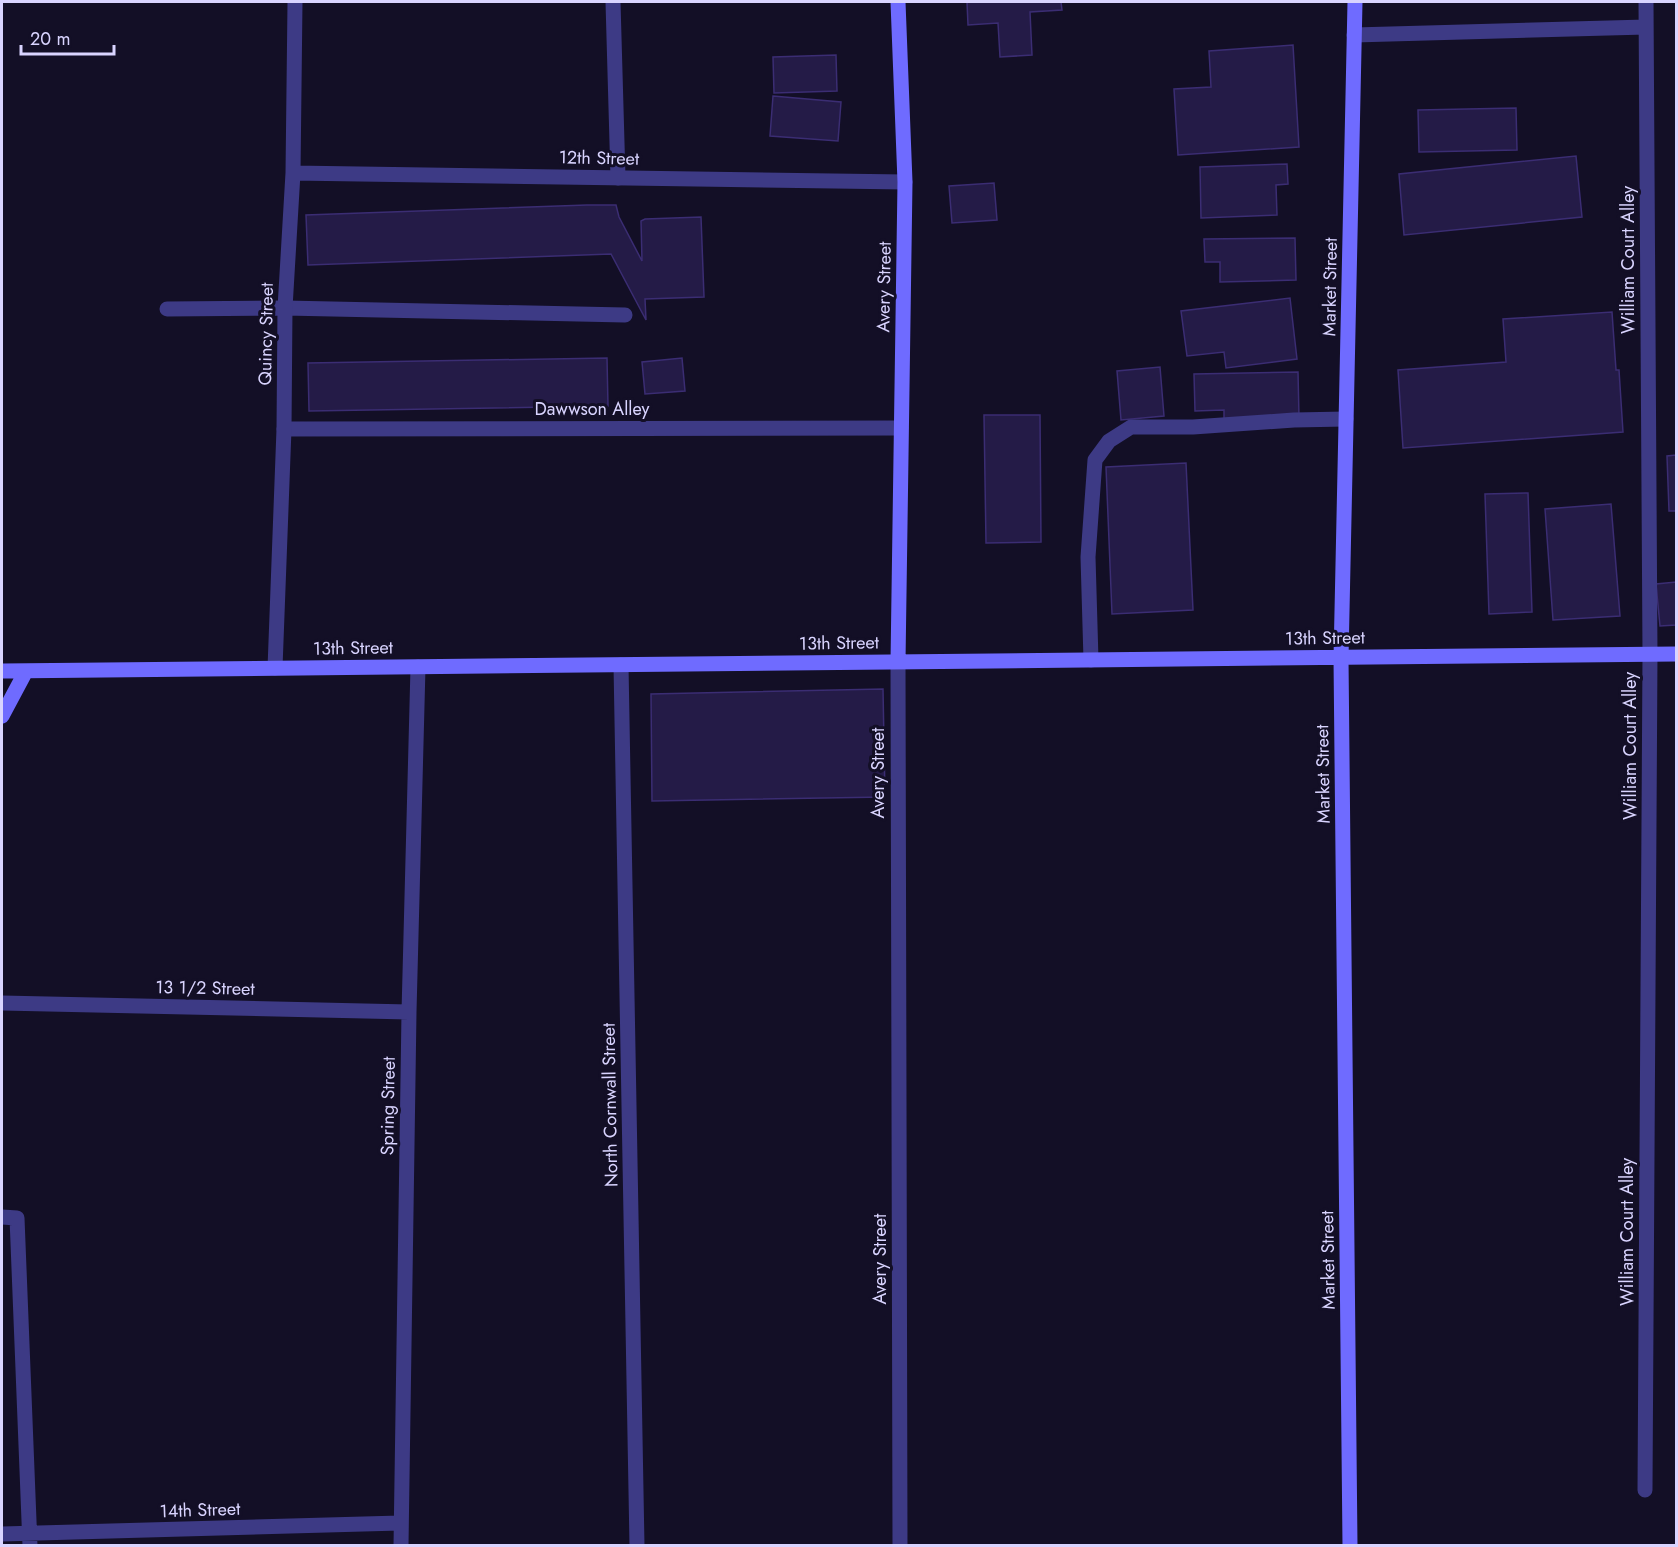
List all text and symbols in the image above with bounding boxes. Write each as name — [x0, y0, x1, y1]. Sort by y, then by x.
scale bar — [21, 18, 114, 56]
text: 20 m — [30, 26, 70, 52]
street label: 12th Street — [559, 144, 640, 172]
street label: William Court Alley — [1615, 186, 1641, 334]
street label: Market Street — [1316, 237, 1344, 337]
street label: Avery Street — [870, 241, 898, 333]
street label: Quincy Street — [252, 282, 280, 386]
street label: Dawwson Alley — [535, 396, 649, 422]
street label: 13th Street — [1285, 624, 1366, 652]
street label: 13th Street — [799, 629, 880, 657]
street label: 13th Street — [313, 634, 394, 662]
street label: William Court Alley — [1617, 672, 1643, 820]
street label: Market Street — [1309, 724, 1337, 824]
street label: Avery Street — [865, 727, 891, 818]
street label: 13 1/2 Street — [155, 974, 256, 1002]
street label: North Cornwall Street — [596, 1022, 624, 1187]
street label: Spring Street — [374, 1056, 402, 1156]
street label: William Court Alley — [1614, 1158, 1640, 1306]
street label: Market Street — [1314, 1210, 1342, 1310]
street label: Avery Street — [867, 1213, 893, 1304]
street label: 14th Street — [159, 1496, 241, 1524]

